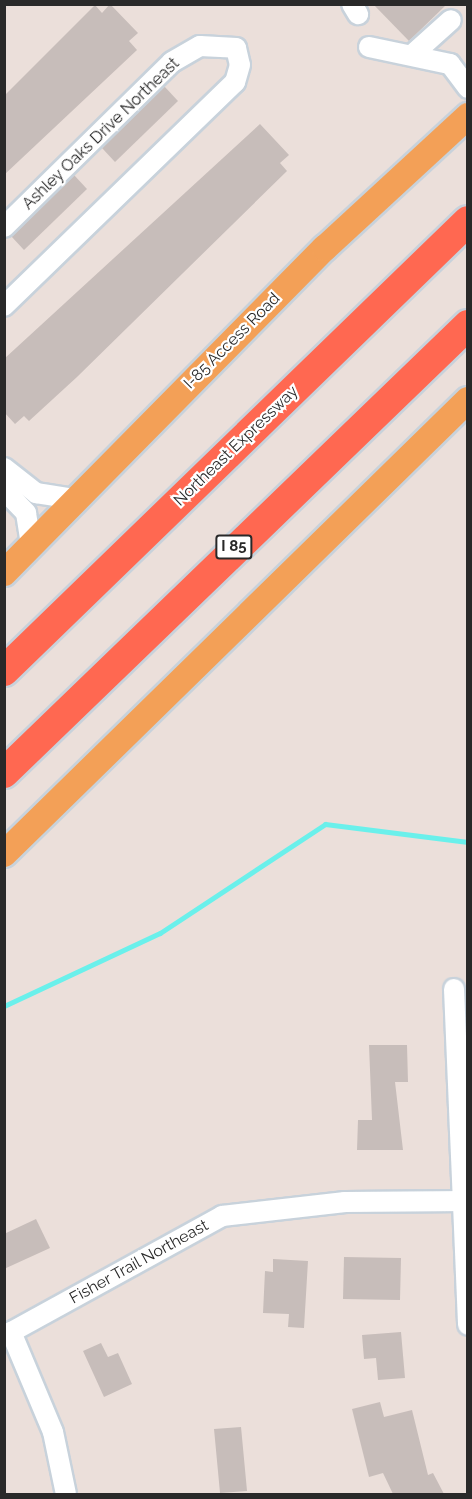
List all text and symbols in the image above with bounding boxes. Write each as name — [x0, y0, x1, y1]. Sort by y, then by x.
street label: Ashley Oaks Drive Northeast — [19, 54, 183, 214]
street label: I-85 Access Road — [180, 289, 284, 393]
street label: Northeast Expressway — [170, 382, 302, 510]
road number: I 85 — [214, 535, 254, 559]
street label: Fisher Trail Northeast — [66, 1216, 212, 1308]

